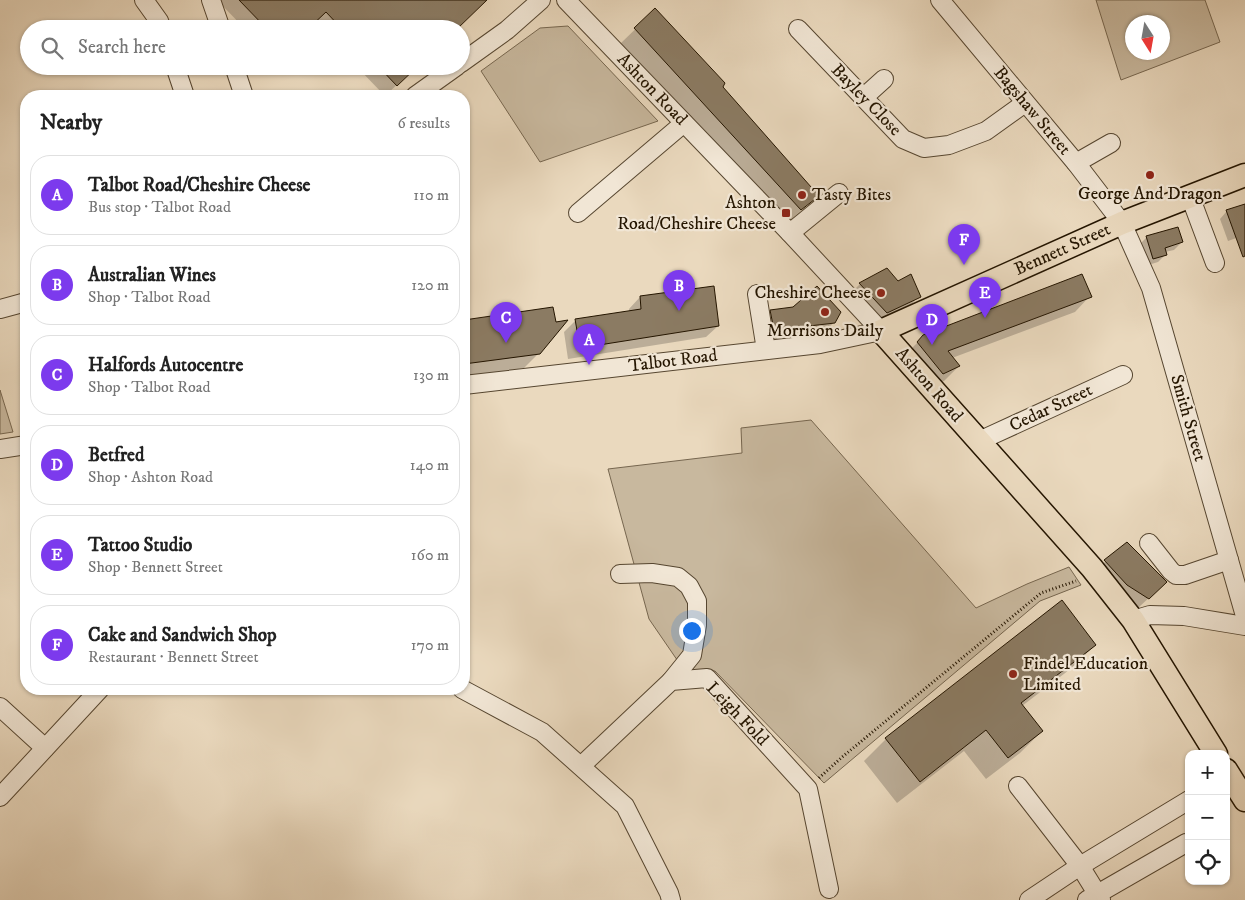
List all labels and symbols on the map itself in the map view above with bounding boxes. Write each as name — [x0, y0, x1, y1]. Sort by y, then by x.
north arrow — [1125, 15, 1170, 60]
street label: Ashton Road — [612, 49, 692, 130]
street label: Bayley Close — [826, 59, 906, 141]
street label: Bagshaw Street — [989, 62, 1076, 160]
marker: George And Dragon — [1144, 169, 1156, 181]
place label: George And Dragon — [1078, 183, 1223, 205]
place label: Tasty Bites — [812, 184, 891, 206]
marker: Tasty Bites — [796, 189, 808, 201]
place label: Ashton Road/Cheshire Cheese — [617, 192, 777, 235]
marker: Ashton Road/Cheshire Cheese — [780, 207, 792, 219]
street label: Bennett Street — [1011, 218, 1114, 281]
pin: F — [948, 224, 980, 265]
pin: B — [663, 270, 695, 311]
pin: E — [969, 277, 1001, 318]
place label: Cheshire Cheese — [754, 282, 871, 304]
marker: Cheshire Cheese — [875, 287, 887, 299]
pin: C — [490, 302, 522, 343]
pin: D — [916, 304, 948, 345]
marker: Morrisons Daily — [819, 306, 831, 318]
place label: Morrisons Daily — [767, 320, 884, 342]
pin: A — [573, 324, 605, 365]
street label: Ashton Road — [891, 343, 967, 427]
street label: Talbot Road — [627, 345, 719, 377]
street label: Smith Street — [1165, 372, 1211, 464]
street label: Cedar Street — [1006, 379, 1096, 437]
your location — [679, 618, 705, 644]
place label: Findel Education Limited — [1023, 653, 1149, 696]
marker: Findel Education Limited — [1007, 668, 1019, 680]
street label: Leigh Fold — [701, 677, 773, 751]

